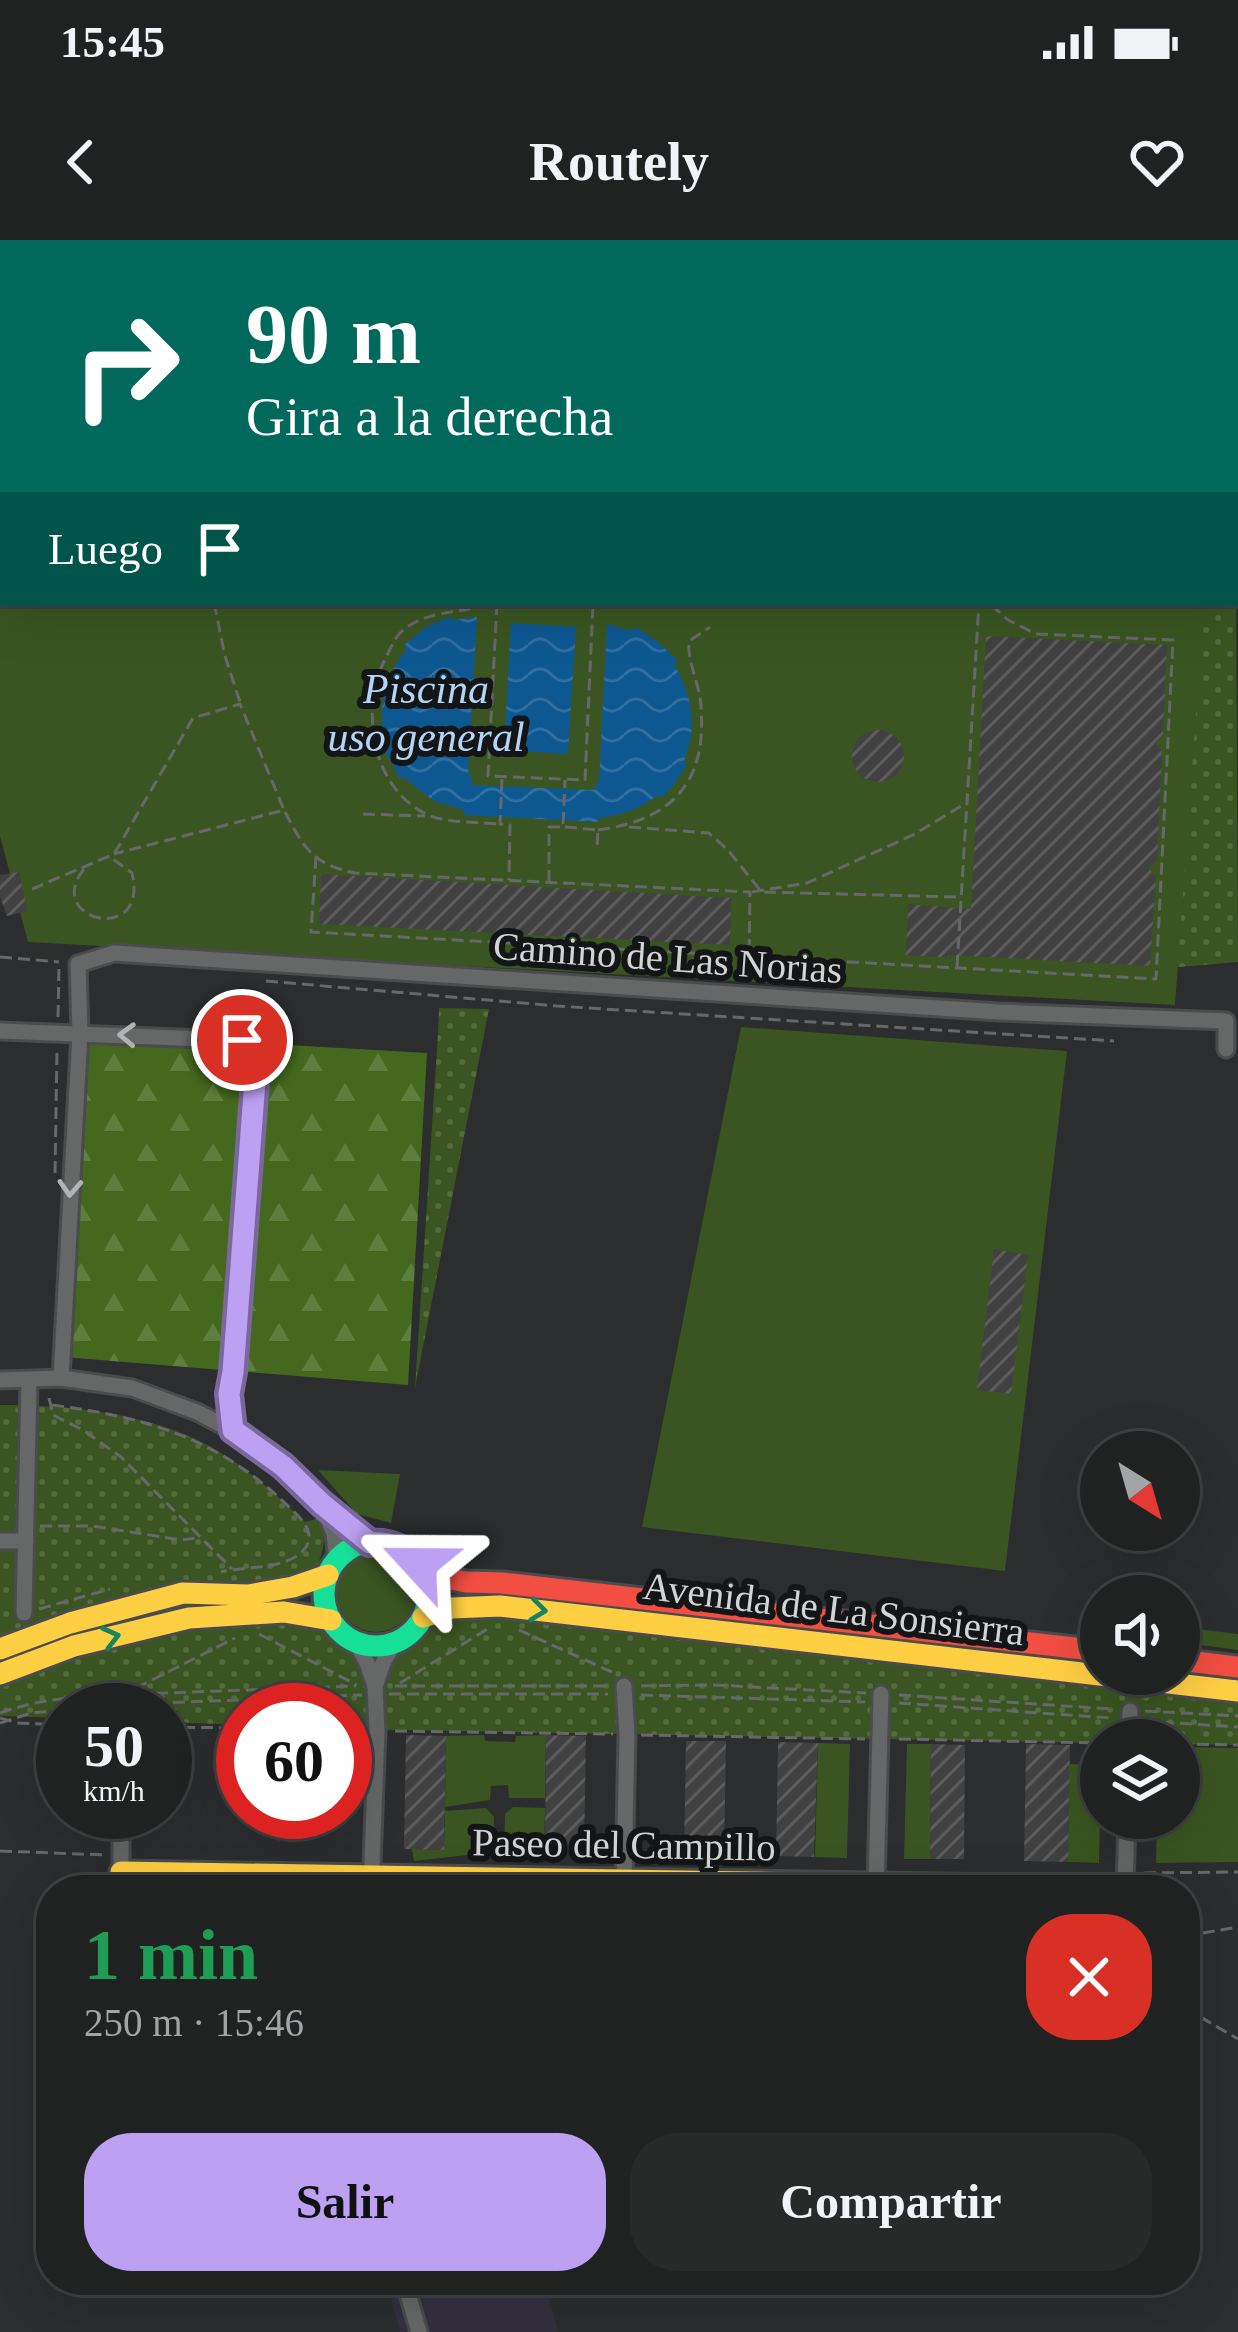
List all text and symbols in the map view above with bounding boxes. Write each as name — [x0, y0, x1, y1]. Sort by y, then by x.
text: 15:45 — [60, 17, 165, 67]
icon: back — [48, 129, 114, 195]
icon: heart — [1124, 129, 1190, 195]
text: Routely — [529, 132, 709, 192]
icon: right — [48, 288, 204, 444]
text: 90 m — [246, 288, 421, 381]
text: Gira a la derecha — [246, 387, 613, 447]
icon: arrive — [187, 516, 253, 582]
text: Luego — [48, 524, 163, 574]
water label: Piscina uso general — [327, 666, 525, 760]
street label: Camino de Las Norias — [492, 924, 844, 991]
pin — [191, 989, 293, 1091]
icon: arrive — [209, 1007, 275, 1073]
one-way arrow — [117, 1022, 136, 1048]
one-way arrow — [58, 1179, 84, 1198]
north arrow — [1080, 1431, 1200, 1551]
map controls — [1080, 1431, 1200, 1839]
position arrow — [356, 1501, 482, 1627]
street label: Avenida de La Sonsierra — [641, 1564, 1027, 1653]
button: sound — [1080, 1575, 1200, 1695]
one-way arrow — [529, 1597, 548, 1622]
one-way arrow — [100, 1626, 120, 1651]
speed limit sign: 60 — [216, 1683, 372, 1839]
text: 50 — [84, 1713, 144, 1779]
button: layers — [1080, 1719, 1200, 1839]
text: km/h — [83, 1774, 145, 1807]
street label: Paseo del Campillo — [472, 1820, 776, 1870]
button: close — [1026, 1914, 1152, 2040]
text: 1 min — [84, 1915, 258, 1995]
text: 250 m · 15:46 — [84, 2001, 304, 2044]
button: Salir — [84, 2133, 606, 2271]
button: Compartir — [630, 2133, 1152, 2271]

